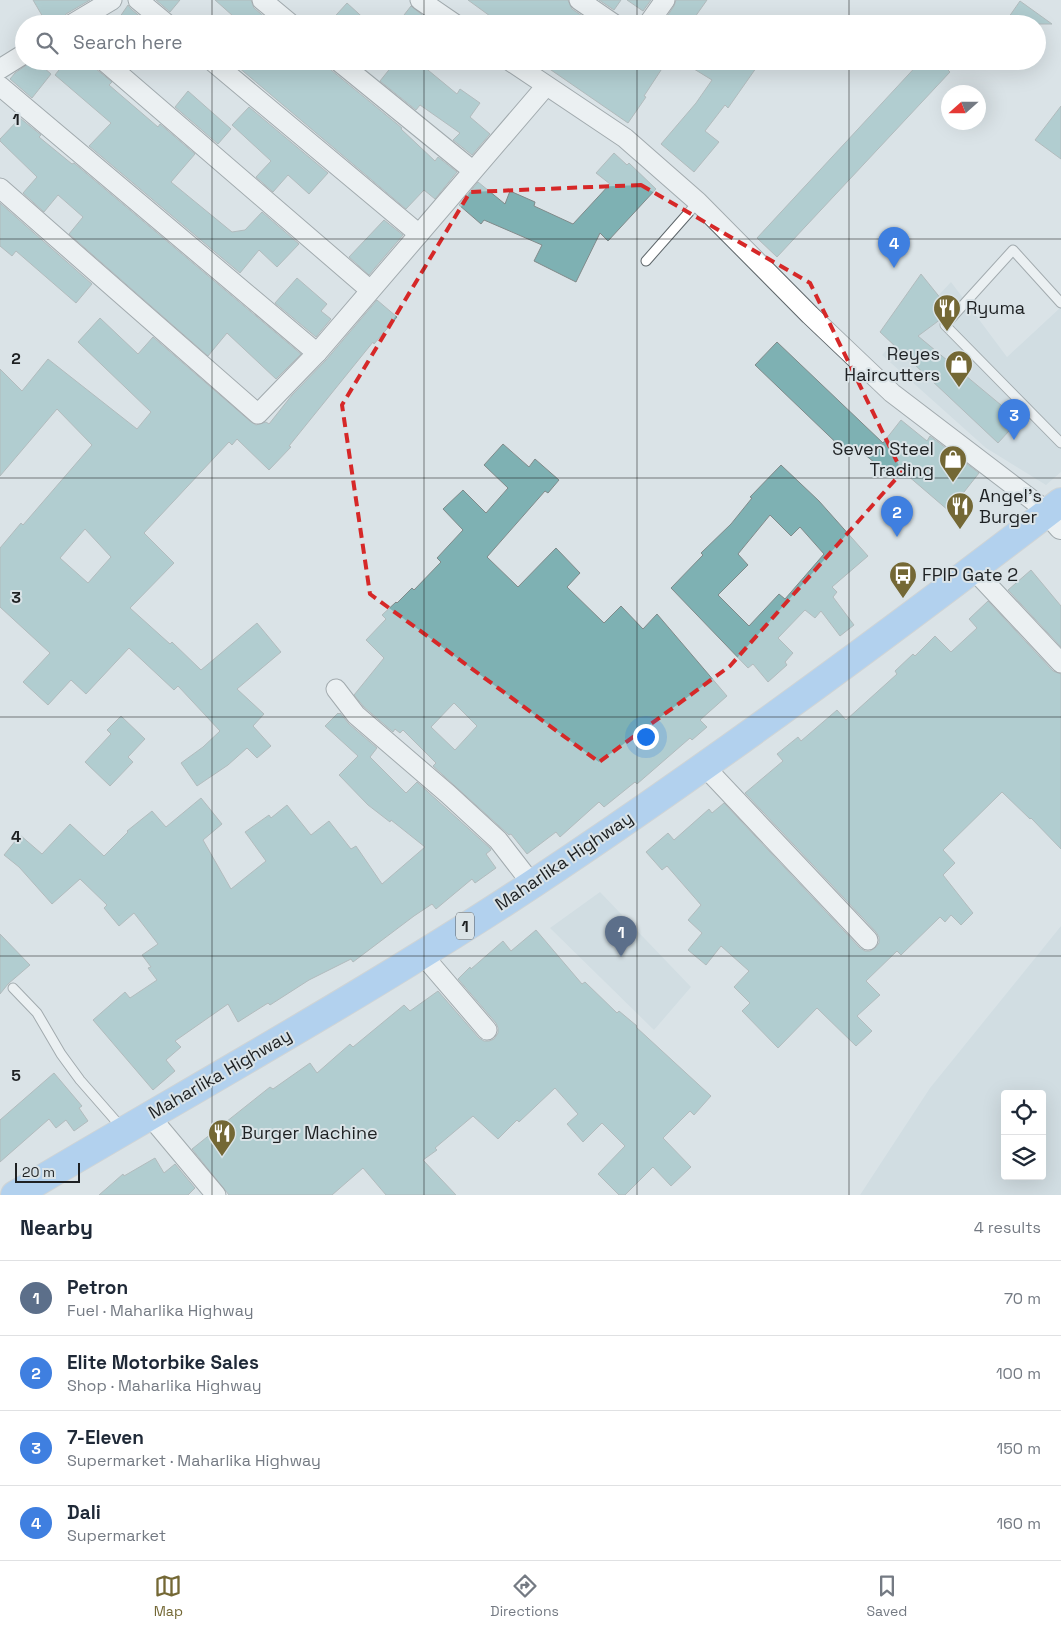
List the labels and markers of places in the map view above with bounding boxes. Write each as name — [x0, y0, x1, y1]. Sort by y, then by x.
pin: 4 — [878, 227, 910, 268]
restaurant icon: Ryuma — [932, 293, 962, 332]
place label: Ryuma — [966, 296, 1025, 319]
place label: Reyes Haircutters — [844, 342, 940, 386]
shop icon: Reyes Haircutters — [944, 349, 974, 388]
pin: 3 — [998, 399, 1030, 440]
place label: Seven Steel Trading — [832, 437, 934, 481]
shop icon: Seven Steel Trading — [938, 444, 968, 483]
place label: Angel's Burger — [979, 484, 1042, 528]
restaurant icon: Angel's Burger — [945, 491, 975, 530]
pin: 2 — [881, 496, 913, 537]
bus stop icon: FPIP Gate 2 — [888, 560, 918, 599]
place label: FPIP Gate 2 — [922, 563, 1018, 586]
pin: 1 — [605, 916, 637, 957]
restaurant icon: Burger Machine — [207, 1118, 237, 1157]
place label: Burger Machine — [241, 1121, 378, 1144]

